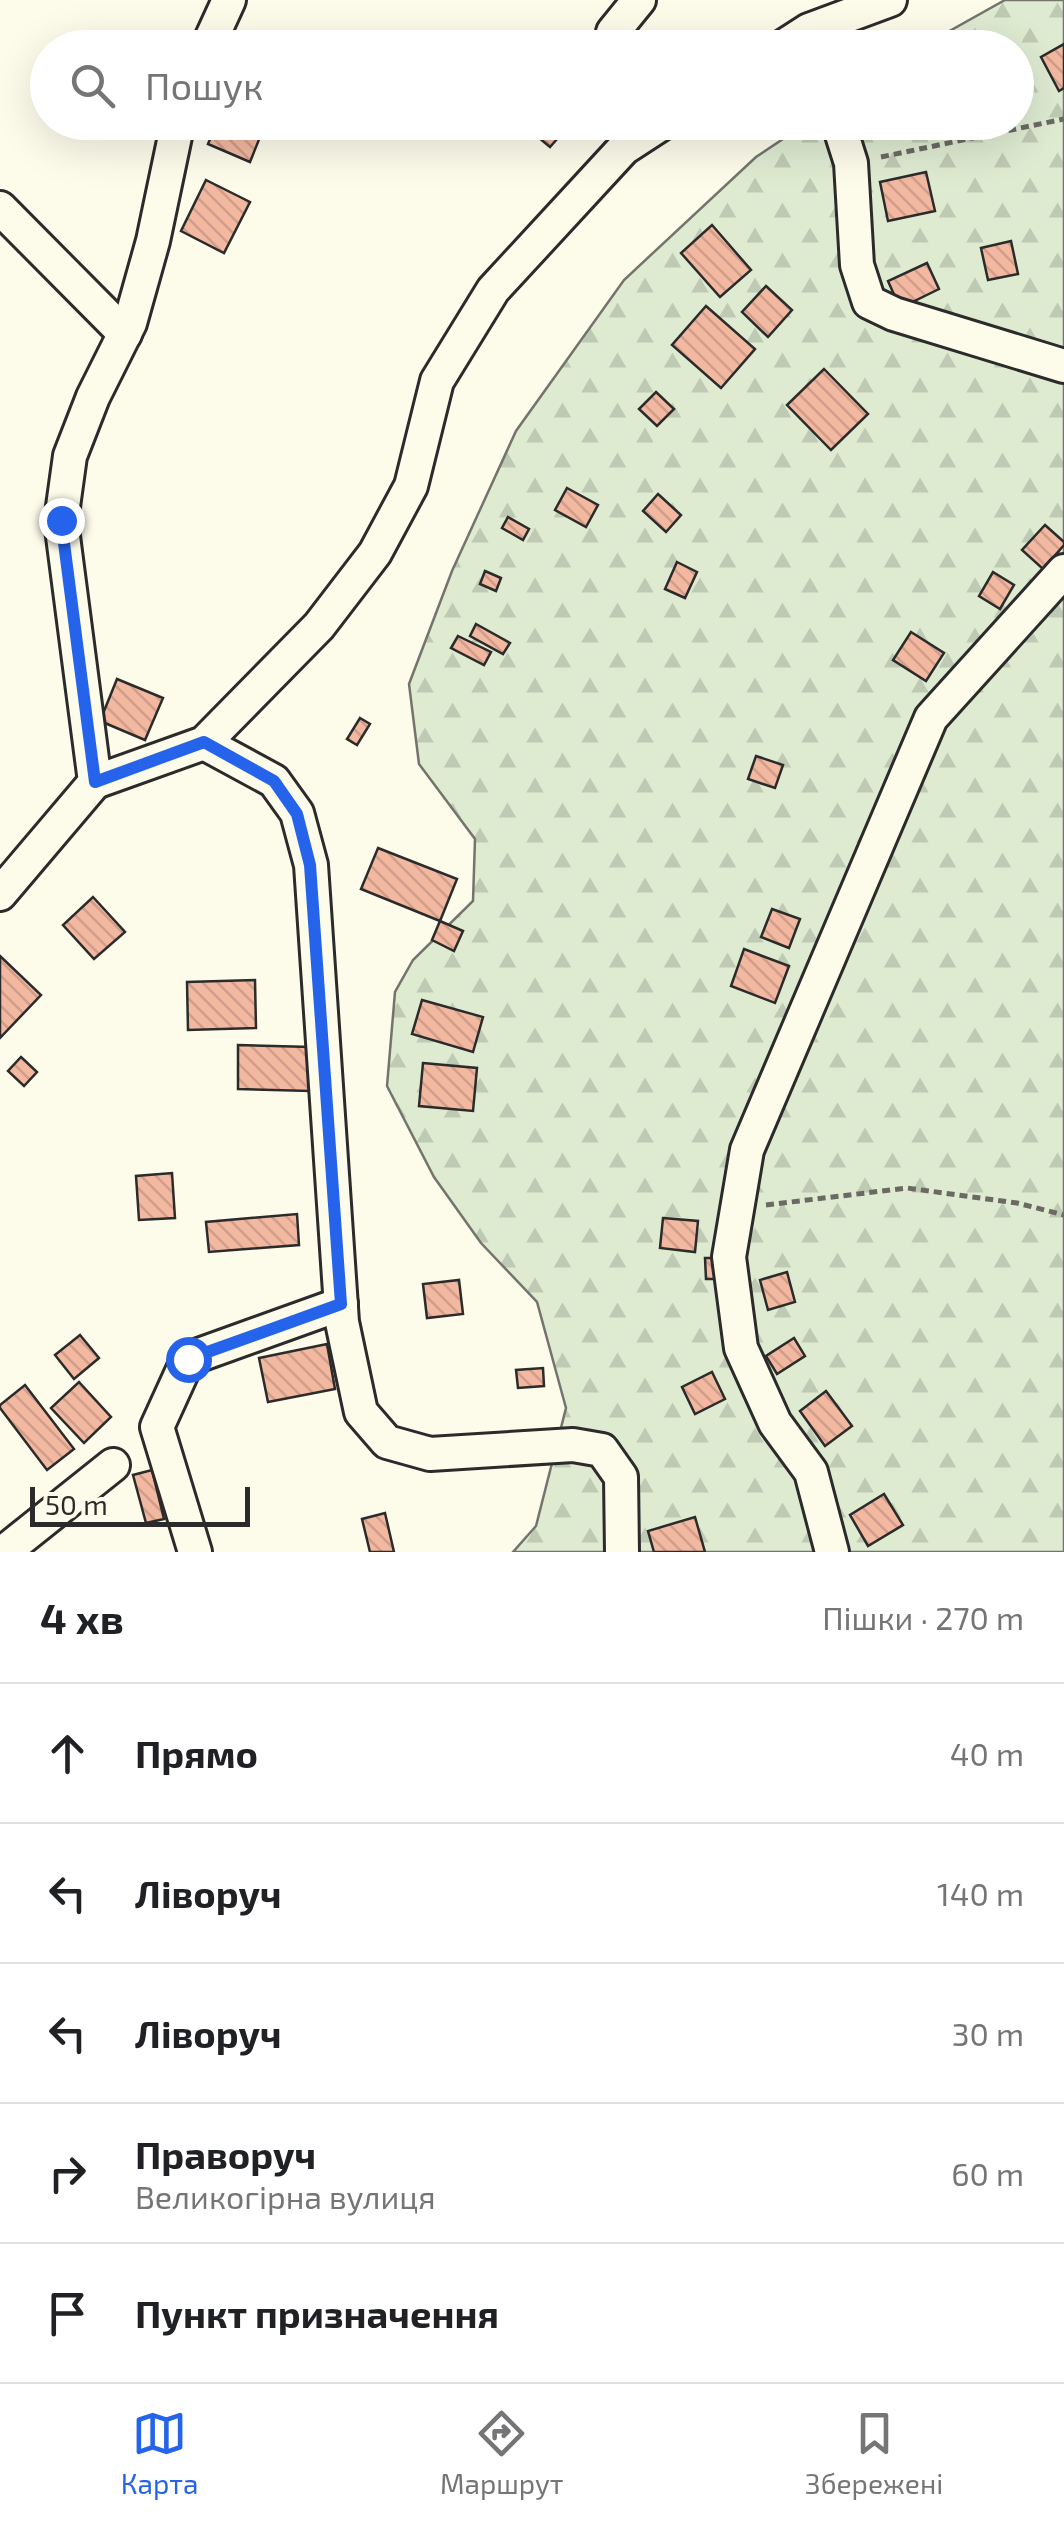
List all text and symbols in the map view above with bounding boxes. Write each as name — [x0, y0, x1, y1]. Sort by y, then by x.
search box — [30, 30, 1034, 140]
icon: search — [65, 58, 120, 113]
text: Пошук — [145, 62, 263, 108]
route end — [39, 498, 85, 544]
route start — [166, 1337, 212, 1383]
scale bar — [30, 1482, 250, 1526]
text: 50 m — [45, 1487, 108, 1521]
text: 4 хв — [40, 1592, 124, 1642]
text: Пішки · 270 m — [822, 1598, 1024, 1636]
icon: ahead — [40, 1726, 95, 1781]
text: Прямо — [135, 1730, 258, 1776]
text: 40 m — [950, 1734, 1024, 1772]
icon: left — [40, 1866, 95, 1921]
text: Ліворуч — [135, 1870, 282, 1916]
text: 140 m — [937, 1874, 1024, 1912]
icon: left — [40, 2006, 95, 2061]
text: Ліворуч — [135, 2010, 282, 2056]
text: 30 m — [952, 2014, 1024, 2052]
text: Праворуч — [135, 2131, 316, 2177]
icon: right — [40, 2146, 95, 2201]
text: 60 m — [951, 2154, 1024, 2192]
text: Великогірна вулиця — [135, 2177, 436, 2215]
icon: arrive — [40, 2286, 95, 2341]
text: Пункт призначення — [135, 2290, 499, 2336]
tab: Карта — [121, 2406, 198, 2500]
tab: Маршрут — [440, 2406, 564, 2500]
tab: Збережені — [805, 2406, 943, 2500]

